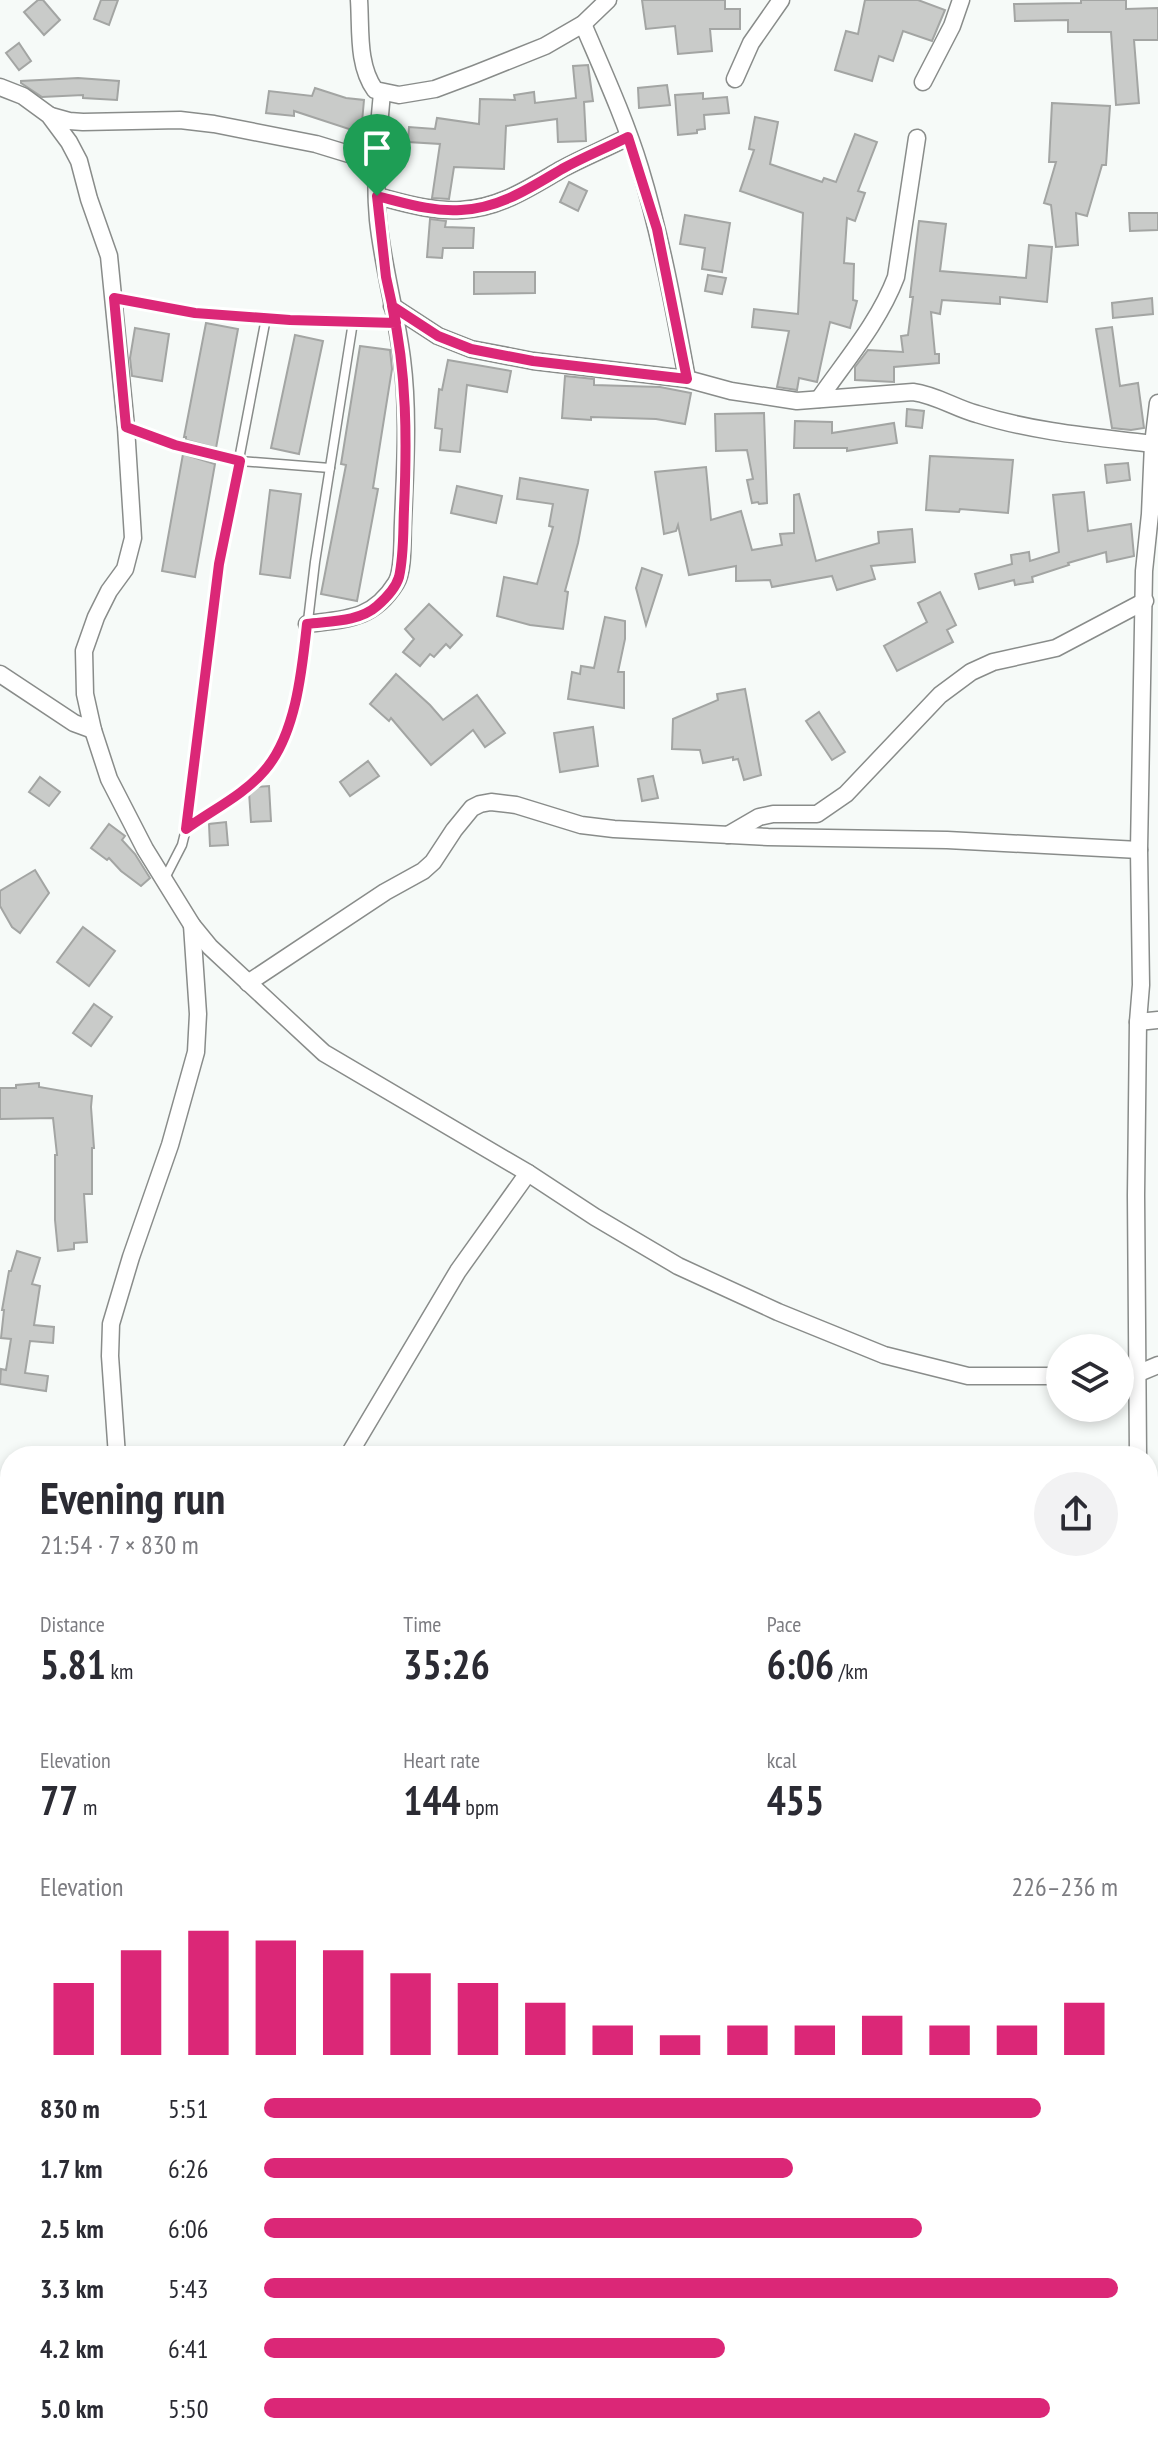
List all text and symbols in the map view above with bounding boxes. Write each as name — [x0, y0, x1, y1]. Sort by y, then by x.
pin — [343, 114, 411, 196]
icon: arrive — [355, 126, 399, 170]
map controls — [1046, 1334, 1134, 1422]
button: layers — [1046, 1334, 1134, 1422]
text: Evening run — [40, 1469, 225, 1526]
button: share — [1034, 1472, 1118, 1556]
text: 21:54 · 7 × 830 m — [40, 1528, 199, 1561]
text: Distance — [40, 1610, 105, 1638]
text: Time — [403, 1610, 441, 1638]
text: Pace — [767, 1610, 801, 1638]
text: 5.81 — [40, 1638, 106, 1690]
text: 35:26 — [403, 1638, 490, 1690]
text: 6:06 — [767, 1638, 834, 1690]
text: km — [106, 1657, 133, 1685]
text: /km — [834, 1657, 868, 1685]
text: Elevation — [40, 1746, 111, 1774]
text: Heart rate — [403, 1746, 480, 1774]
text: kcal — [767, 1746, 797, 1774]
text: 77 — [40, 1774, 78, 1826]
text: 144 — [403, 1774, 461, 1826]
text: 455 — [767, 1774, 824, 1826]
text: m — [78, 1793, 97, 1821]
text: bpm — [461, 1793, 499, 1821]
text: Elevation — [40, 1870, 123, 1903]
text: 226–236 m — [1012, 1870, 1118, 1903]
text: 830 m — [40, 2092, 100, 2125]
text: 5:51 — [168, 2092, 208, 2125]
text: 1.7 km — [40, 2152, 103, 2185]
text: 6:26 — [168, 2152, 208, 2185]
text: 2.5 km — [40, 2212, 104, 2245]
text: 6:06 — [168, 2212, 208, 2245]
text: 3.3 km — [40, 2272, 104, 2305]
text: 5:43 — [168, 2272, 208, 2305]
text: 4.2 km — [40, 2332, 104, 2365]
text: 6:41 — [168, 2332, 208, 2365]
text: 5.0 km — [40, 2392, 104, 2425]
text: 5:50 — [168, 2392, 208, 2425]

